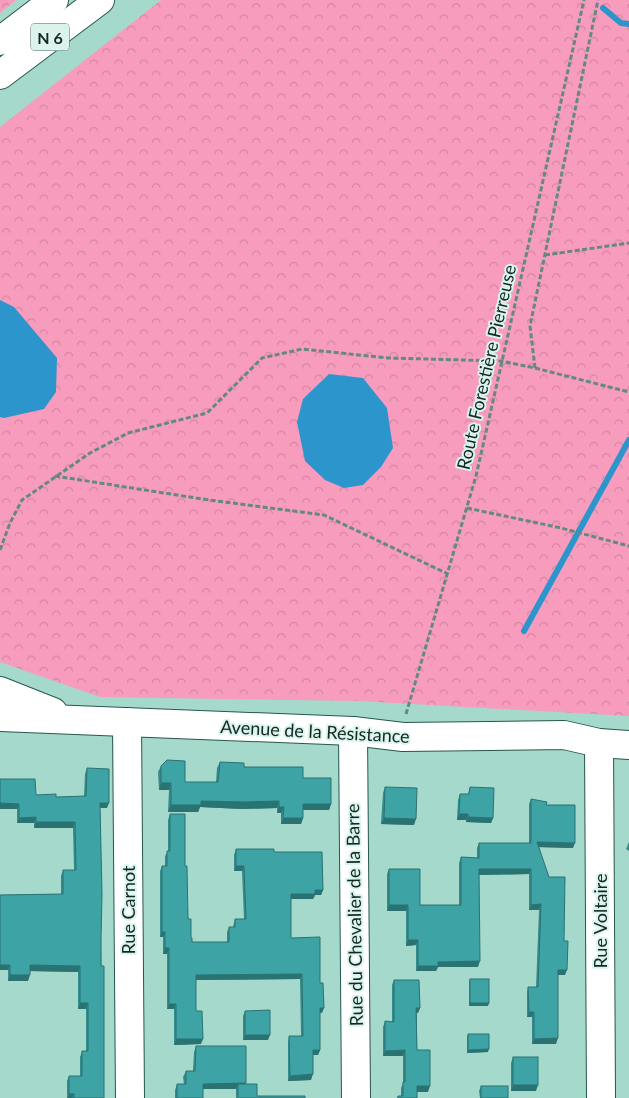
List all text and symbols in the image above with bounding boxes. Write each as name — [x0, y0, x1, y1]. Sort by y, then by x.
road number: N 6 — [31, 24, 69, 51]
street label: Route Forestière Pierreuse — [452, 262, 520, 472]
street label: Avenue de la Résistance — [220, 715, 410, 747]
street label: Rue du Chevalier de la Barre — [341, 803, 367, 1027]
street label: Rue Carnot — [117, 865, 139, 955]
street label: Rue Voltaire — [589, 873, 611, 969]

